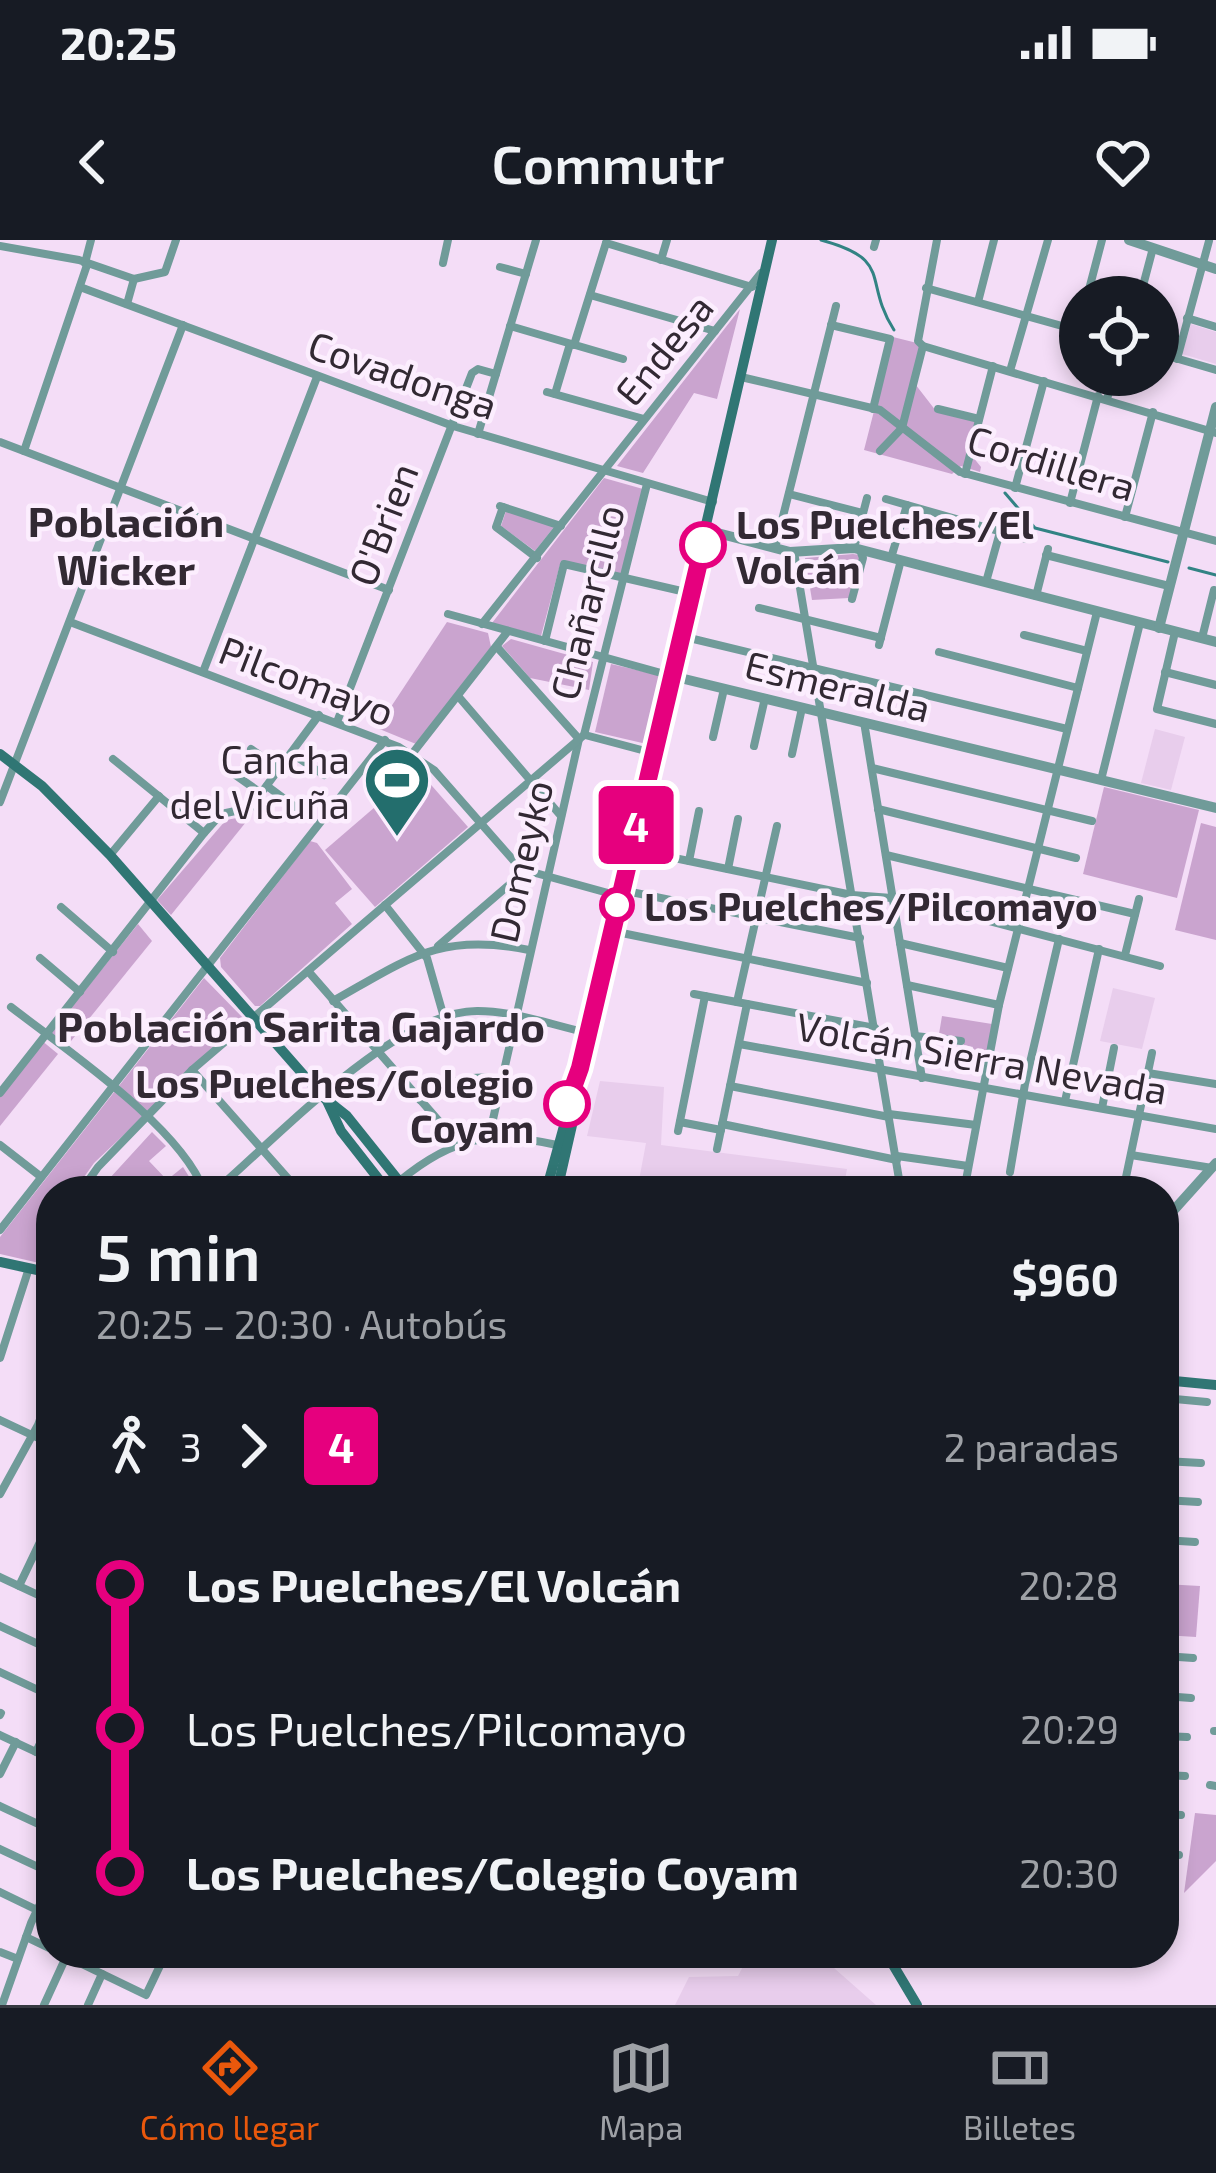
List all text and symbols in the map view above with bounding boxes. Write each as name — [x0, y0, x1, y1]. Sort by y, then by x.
text: 20:25 — [60, 15, 177, 69]
icon: back — [60, 129, 126, 195]
icon: heart — [1090, 129, 1156, 195]
text: Commutr — [492, 130, 724, 195]
map controls — [1059, 276, 1179, 396]
button: locate — [1059, 276, 1179, 396]
street label: Endesa — [604, 284, 722, 414]
street label: Covadonga — [303, 320, 503, 428]
street label: Cordillera — [962, 414, 1142, 510]
street label: O'Brien — [337, 456, 427, 592]
district label: Población Wicker — [28, 495, 224, 593]
street label: Chañarcillo — [539, 499, 633, 705]
place label: Los Puelches/El Volcán — [736, 500, 1034, 592]
marker: Los Puelches/El Volcán — [681, 523, 725, 567]
street label: Pilcomayo — [213, 625, 401, 735]
street label: Esmeralda — [741, 639, 935, 731]
place label: Cancha del Vicuña — [170, 735, 350, 827]
sports icon: Cancha del Vicuña — [362, 745, 432, 839]
street label: Domeyko — [479, 775, 561, 947]
line badge: 4 — [597, 786, 675, 864]
text: 4 — [623, 800, 649, 850]
place label: Los Puelches/Pilcomayo — [644, 882, 1098, 930]
marker: Los Puelches/Pilcomayo — [601, 889, 633, 921]
district label: Población Sarita Gajardo — [57, 1000, 545, 1051]
street label: Volcán Sierra Nevada — [793, 1001, 1171, 1113]
place label: Los Puelches/Colegio Coyam — [135, 1059, 534, 1152]
marker: Los Puelches/Colegio Coyam — [545, 1082, 589, 1126]
text: 5 min — [96, 1215, 261, 1294]
text: $960 — [1011, 1251, 1119, 1305]
text: 20:25 – 20:30 · Autobús — [96, 1300, 507, 1347]
icon: walk — [96, 1413, 162, 1479]
icon: forward — [220, 1413, 286, 1479]
text: 4 — [328, 1421, 354, 1471]
text: 3 — [180, 1423, 202, 1470]
text: 2 paradas — [944, 1423, 1119, 1470]
text: Los Puelches/El Volcán — [186, 1557, 681, 1611]
text: 20:28 — [1019, 1561, 1119, 1608]
text: Los Puelches/Pilcomayo — [186, 1701, 687, 1755]
text: 20:29 — [1020, 1705, 1119, 1752]
text: Los Puelches/Colegio Coyam — [186, 1845, 799, 1899]
text: 20:30 — [1019, 1849, 1119, 1896]
tab: Cómo llegar — [140, 2035, 319, 2147]
tab: Mapa — [599, 2035, 683, 2147]
tab: Billetes — [963, 2035, 1076, 2147]

